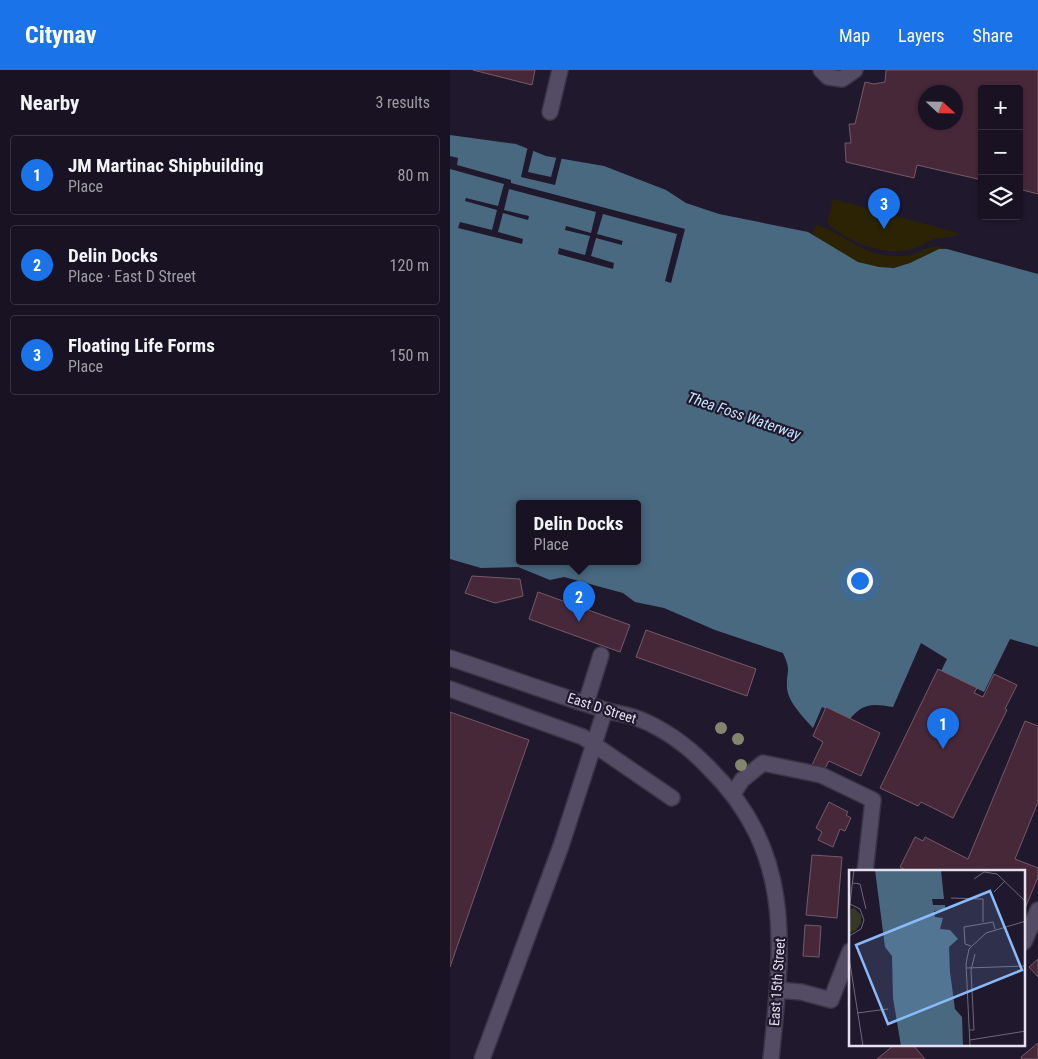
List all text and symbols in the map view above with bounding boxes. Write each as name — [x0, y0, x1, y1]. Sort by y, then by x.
text: Citynav — [25, 21, 96, 49]
text: Map — [839, 25, 870, 46]
text: Layers — [898, 25, 945, 46]
text: Share — [973, 25, 1013, 46]
north arrow — [918, 85, 963, 130]
map controls — [978, 85, 1023, 220]
button: + — [978, 85, 1023, 130]
text: Nearby — [20, 91, 79, 115]
text: 3 results — [375, 93, 430, 112]
button: − — [978, 130, 1023, 175]
text: JM Martinac Shipbuilding — [68, 154, 264, 177]
text: 1 — [33, 166, 41, 185]
text: 80 m — [397, 166, 429, 185]
button: layers — [978, 175, 1023, 220]
text: Place — [68, 177, 103, 196]
pin: 3 — [868, 188, 900, 229]
text: Delin Docks — [68, 244, 158, 267]
text: 2 — [33, 256, 41, 275]
text: 120 m — [390, 256, 429, 275]
text: Place · East D Street — [68, 267, 196, 286]
text: Floating Life Forms — [68, 334, 215, 357]
text: 3 — [33, 346, 41, 365]
text: 150 m — [390, 346, 429, 365]
text: Place — [68, 357, 103, 376]
water label: Thea Foss Waterway — [685, 388, 804, 444]
popup — [516, 500, 641, 565]
text: Delin Docks — [534, 512, 623, 535]
text: Place — [534, 535, 569, 554]
your location — [847, 568, 873, 594]
pin: 2 — [563, 581, 595, 622]
street label: East D Street — [566, 689, 638, 727]
pin: 1 — [927, 708, 959, 749]
inset map — [849, 870, 1026, 1046]
street label: East 15th Street — [766, 937, 788, 1027]

